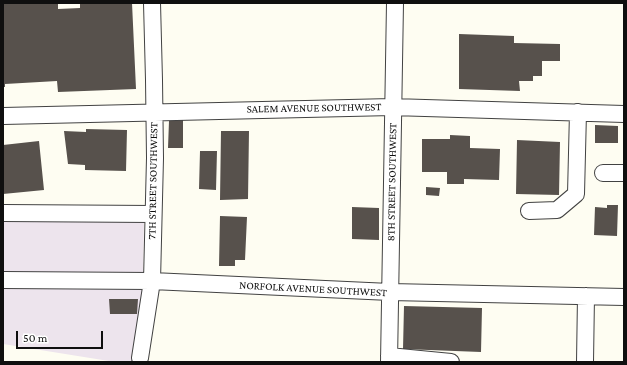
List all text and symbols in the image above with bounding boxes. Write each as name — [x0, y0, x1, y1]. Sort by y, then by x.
street label: SALEM AVENUE SOUTHWEST — [247, 100, 381, 116]
street label: 7TH STREET SOUTHWEST — [145, 122, 161, 240]
street label: 8TH STREET SOUTHWEST — [384, 123, 400, 241]
street label: NORFOLK AVENUE SOUTHWEST — [239, 279, 387, 299]
scale bar — [18, 323, 105, 349]
text: 50 m — [23, 331, 47, 345]

